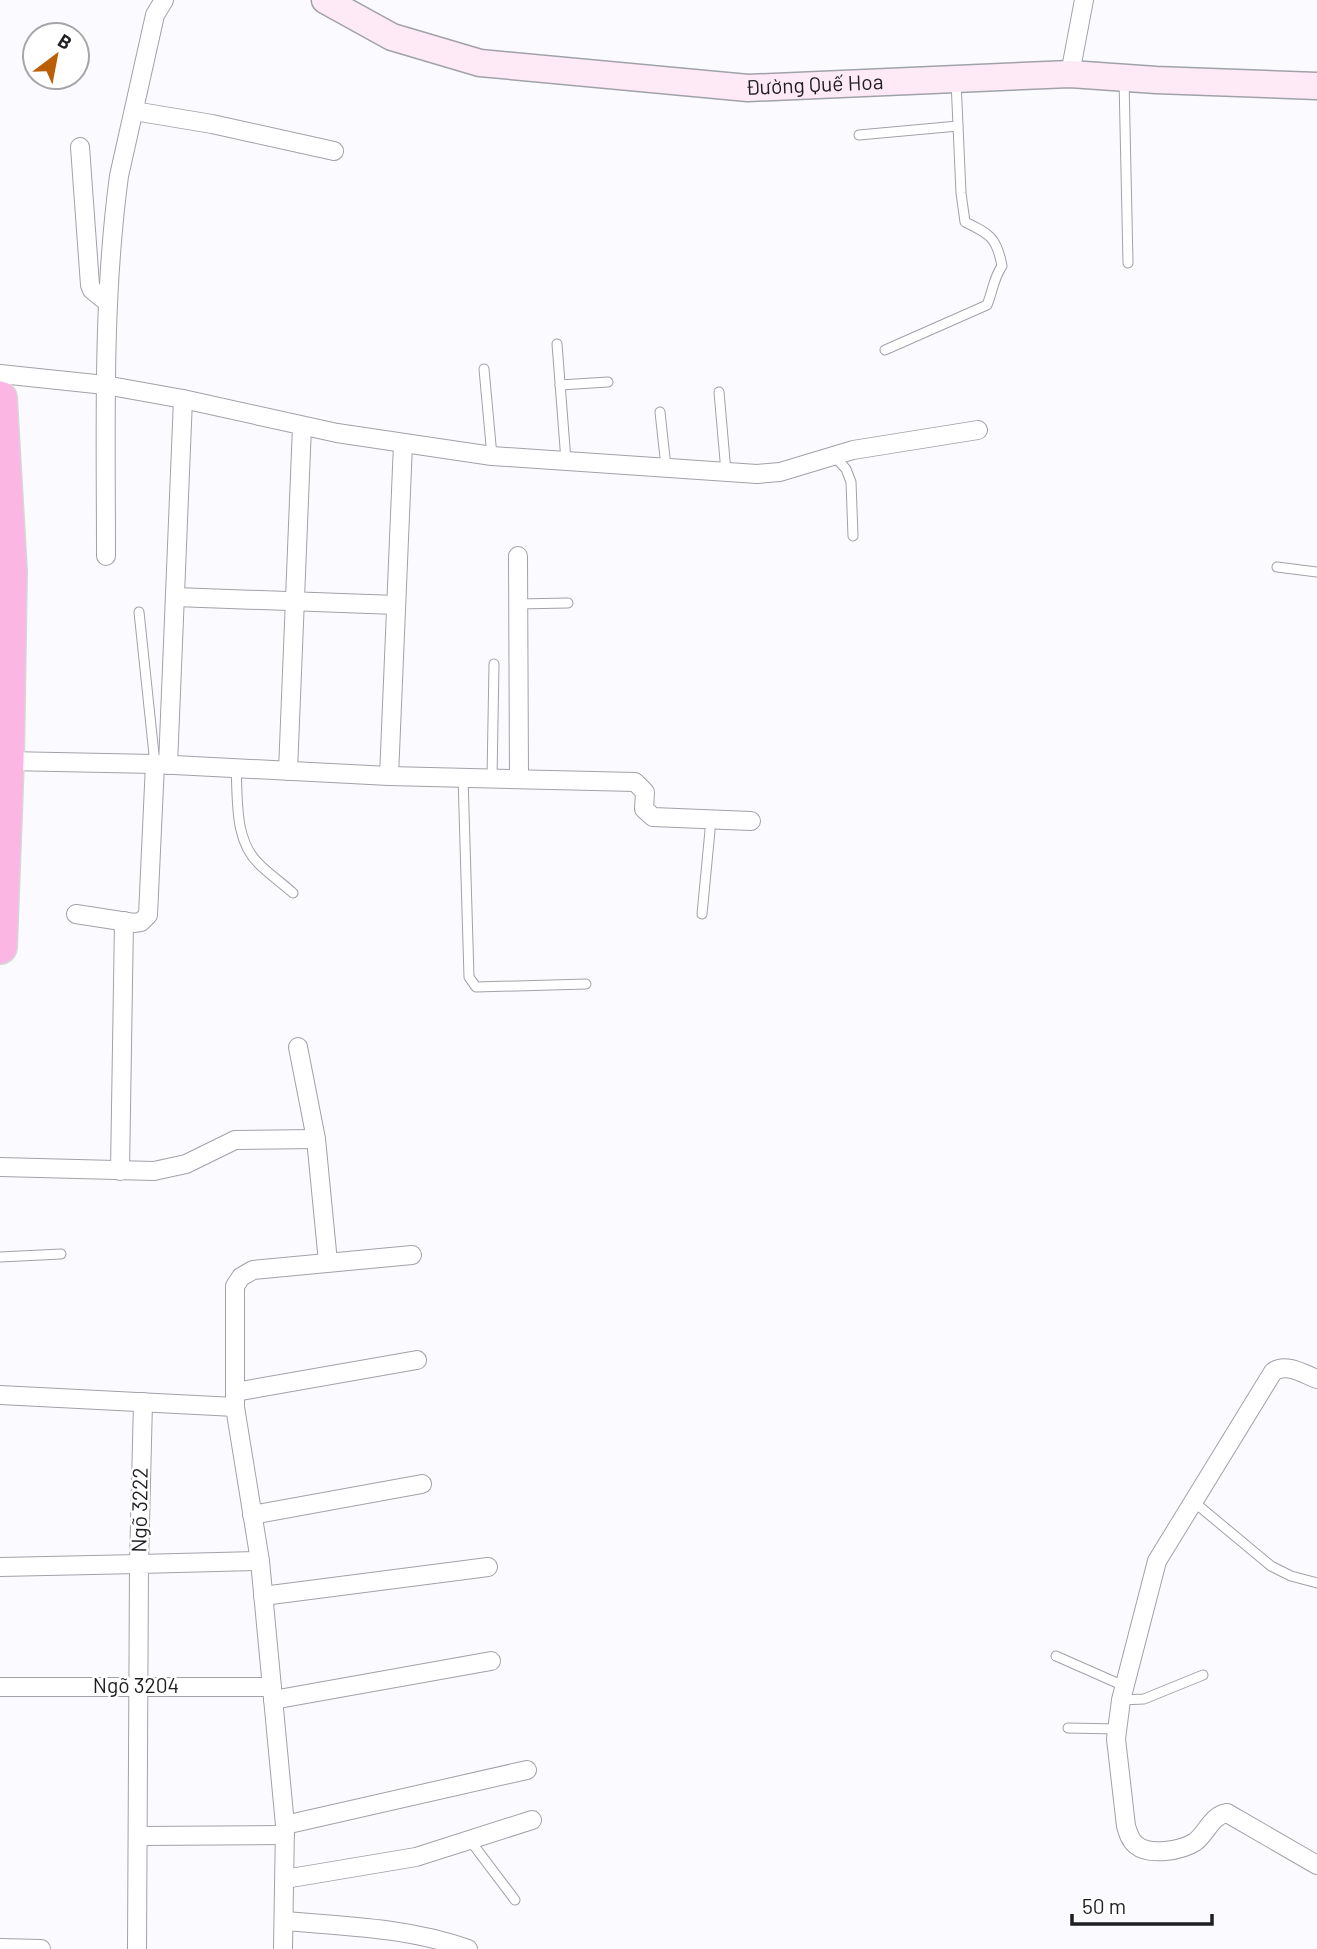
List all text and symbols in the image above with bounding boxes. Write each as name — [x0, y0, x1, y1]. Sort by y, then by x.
north arrow — [21, 21, 91, 91]
text: B — [54, 28, 76, 54]
street label: Đường Quế Hoa — [745, 68, 884, 99]
street label: Ngõ 3222 — [125, 1467, 152, 1553]
street label: Ngõ 3204 — [93, 1672, 179, 1697]
scale bar — [1072, 1882, 1212, 1926]
text: 50 m — [1082, 1893, 1126, 1918]

